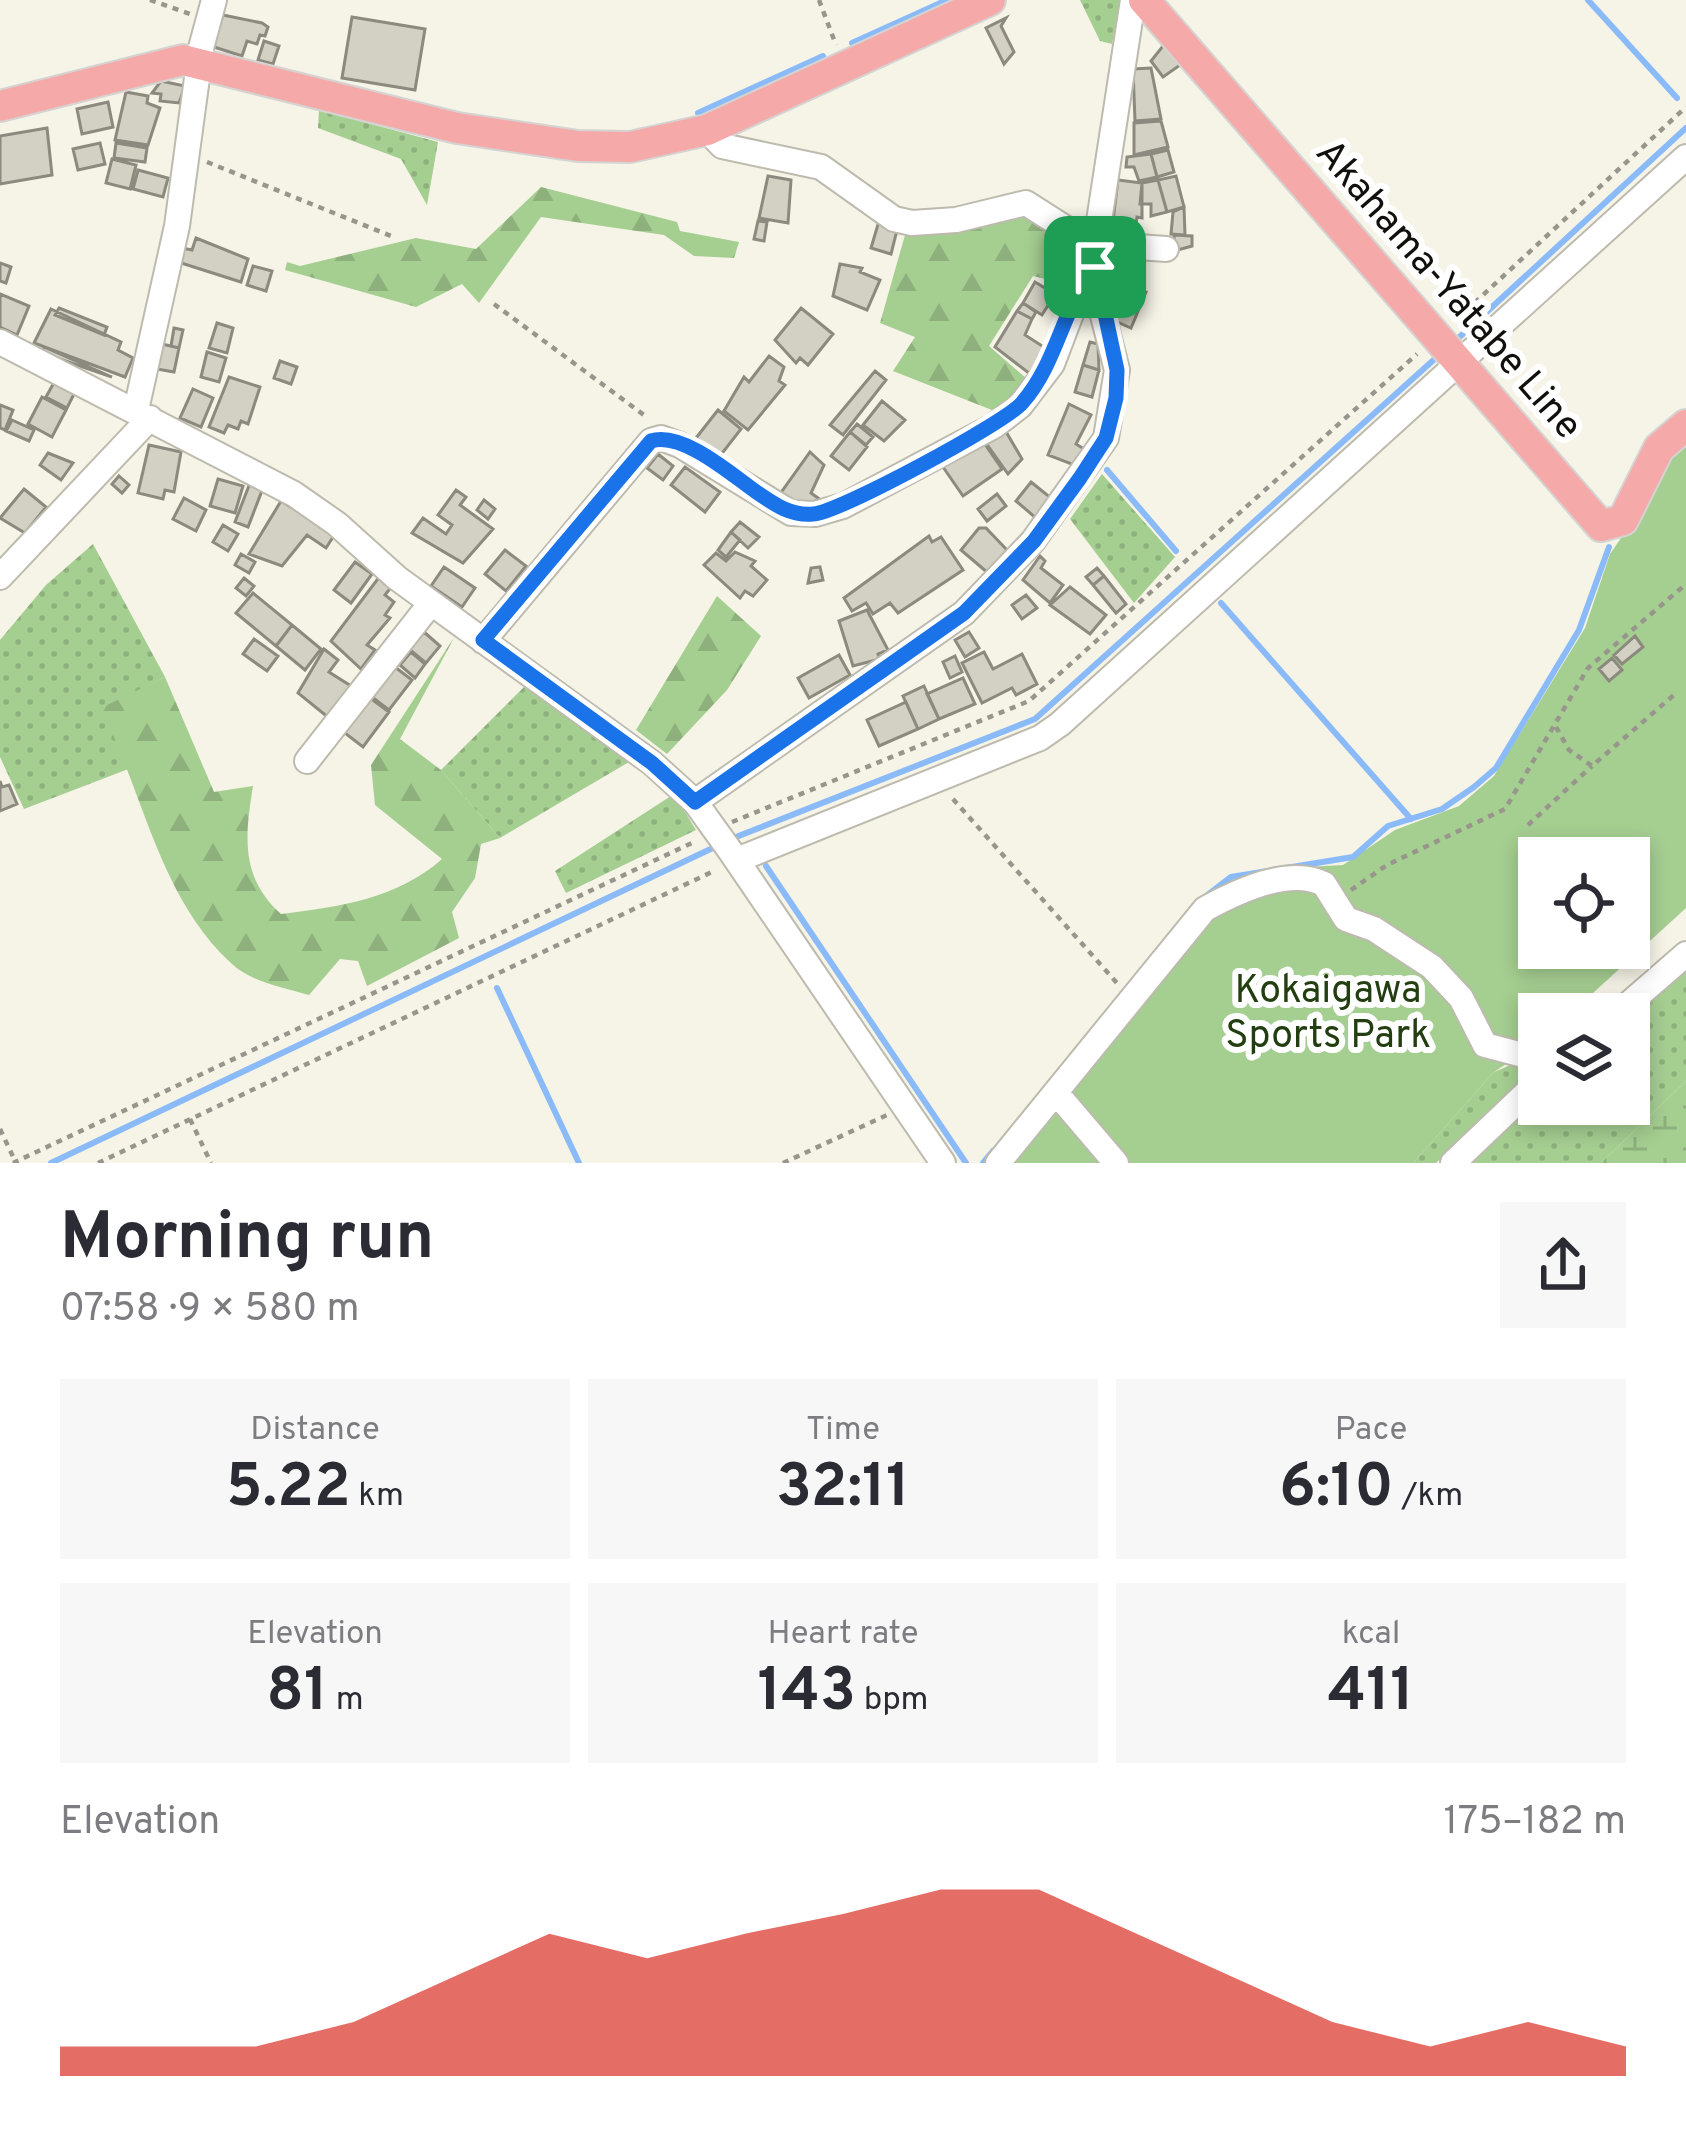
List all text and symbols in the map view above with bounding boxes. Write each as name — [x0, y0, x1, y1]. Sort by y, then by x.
street label: Akahama-Yatabe Line — [1303, 131, 1591, 451]
pin — [1044, 216, 1146, 318]
icon: arrive — [1062, 234, 1128, 300]
map controls — [1518, 837, 1650, 1125]
button: locate — [1518, 837, 1650, 969]
park label: Kokaigawa Sports Park — [1225, 968, 1431, 1062]
button: layers — [1518, 993, 1650, 1125]
text: Morning run — [60, 1199, 434, 1282]
button: share — [1500, 1202, 1626, 1328]
text: 07:58 · 9 × 580 m — [60, 1286, 359, 1335]
text: Distance — [250, 1410, 380, 1452]
text: Time — [806, 1410, 880, 1452]
text: Pace — [1335, 1410, 1407, 1452]
text: 5.22 — [226, 1452, 351, 1528]
text: 32:11 — [776, 1452, 910, 1528]
text: 6:10 — [1279, 1452, 1394, 1528]
text: km — [351, 1476, 404, 1518]
text: /km — [1394, 1476, 1463, 1518]
text: Elevation — [247, 1614, 383, 1656]
text: Heart rate — [767, 1614, 919, 1656]
text: kcal — [1342, 1614, 1400, 1656]
text: 81 — [266, 1656, 328, 1732]
text: 143 — [757, 1656, 856, 1732]
text: 411 — [1328, 1656, 1414, 1732]
text: m — [328, 1680, 364, 1722]
text: bpm — [856, 1680, 929, 1722]
text: Elevation — [60, 1799, 220, 1848]
text: 175–182 m — [1443, 1799, 1626, 1848]

